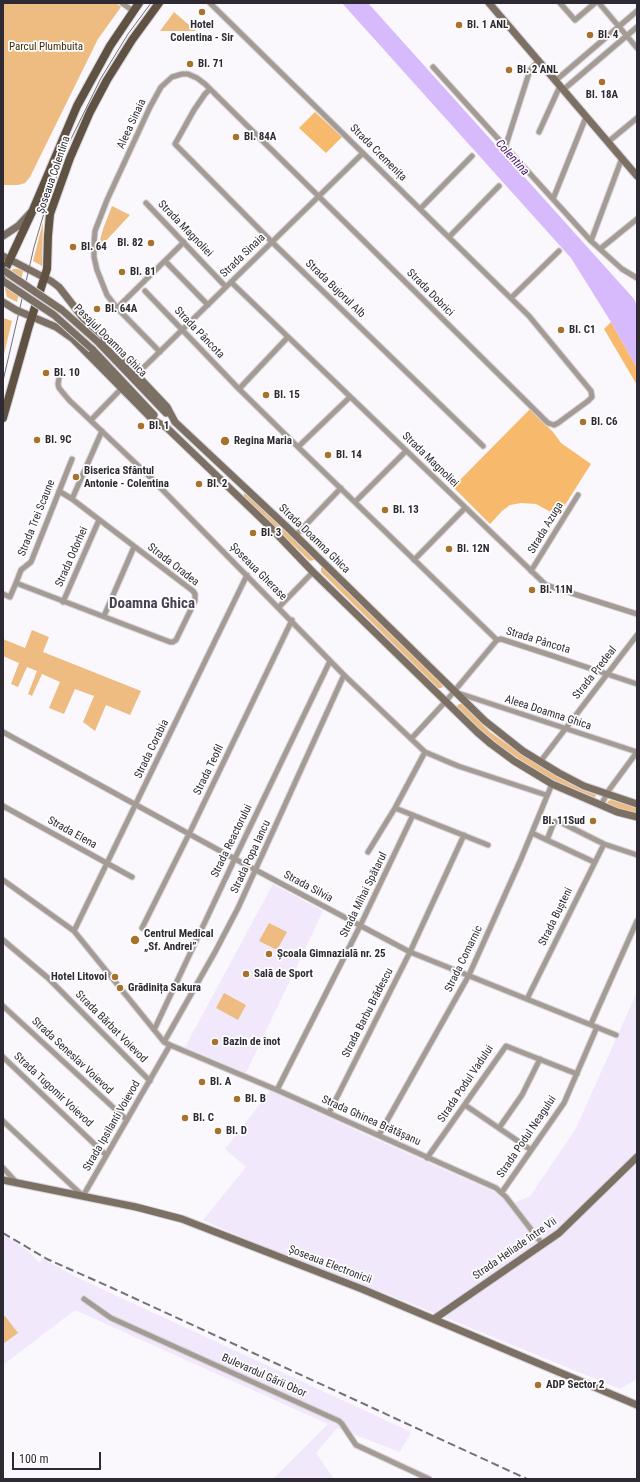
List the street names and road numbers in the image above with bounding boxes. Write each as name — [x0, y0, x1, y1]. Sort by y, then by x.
street label: Aleea Sinaia — [115, 97, 149, 151]
street label: Strada Cremenița — [347, 122, 409, 184]
street label: Șoseaua Colentina — [35, 135, 73, 215]
street label: Strada Magnoliei — [155, 198, 215, 260]
street label: Strada Sinaia — [218, 231, 268, 281]
street label: Strada Bujorul Alb — [302, 257, 368, 321]
street label: Strada Dobrici — [404, 267, 456, 319]
street label: Pasajul Doamna Ghica — [71, 302, 149, 380]
street label: Strada Pâncota — [171, 305, 227, 361]
street label: Strada Magnoliei — [399, 430, 461, 490]
street label: Strada Trei Scaune — [16, 478, 58, 558]
street label: Strada Azuga — [525, 500, 567, 556]
street label: Strada Doamna Ghica — [276, 502, 352, 576]
street label: Strada Odorhei — [53, 525, 91, 589]
street label: Strada Oradea — [145, 541, 201, 589]
street label: Șoseaua Gherase — [227, 541, 289, 603]
street label: Strada Pâncota — [504, 625, 572, 657]
street label: Strada Predeal — [570, 644, 620, 702]
street label: Aleea Doamna Ghica — [503, 693, 593, 733]
street label: Strada Corabia — [132, 717, 172, 781]
street label: Strada Teofil — [191, 743, 227, 797]
street label: Strada Reactorului — [209, 802, 255, 880]
street label: Strada Elena — [45, 814, 99, 852]
street label: Strada Popa Iancu — [228, 818, 274, 896]
street label: Strada Mihai Spătarul — [338, 850, 390, 940]
street label: Strada Silvia — [281, 869, 335, 905]
street label: Strada Bușteni — [536, 886, 576, 948]
street label: Strada Comarnic — [442, 924, 486, 994]
street label: Strada Barbu Brădescu — [340, 966, 396, 1060]
street label: Strada Bărbat Voievod — [72, 988, 150, 1066]
street label: Strada Seneslav Voievod — [29, 1015, 115, 1097]
street label: Strada Podul Vadului — [435, 1043, 497, 1125]
street label: Strada Tugomir Voievod — [11, 1050, 95, 1130]
street label: Strada Ipsilanti Voievod — [81, 1078, 143, 1174]
street label: Strada Ghinea Brătășanu — [319, 1093, 423, 1149]
street label: Strada Podul Neagului — [495, 1093, 559, 1181]
street label: Strada Heliade între Vii — [471, 1215, 559, 1283]
street label: Șoseaua Electronicii — [287, 1243, 373, 1287]
street label: Bulevardul Gării Obor — [220, 1351, 308, 1401]

